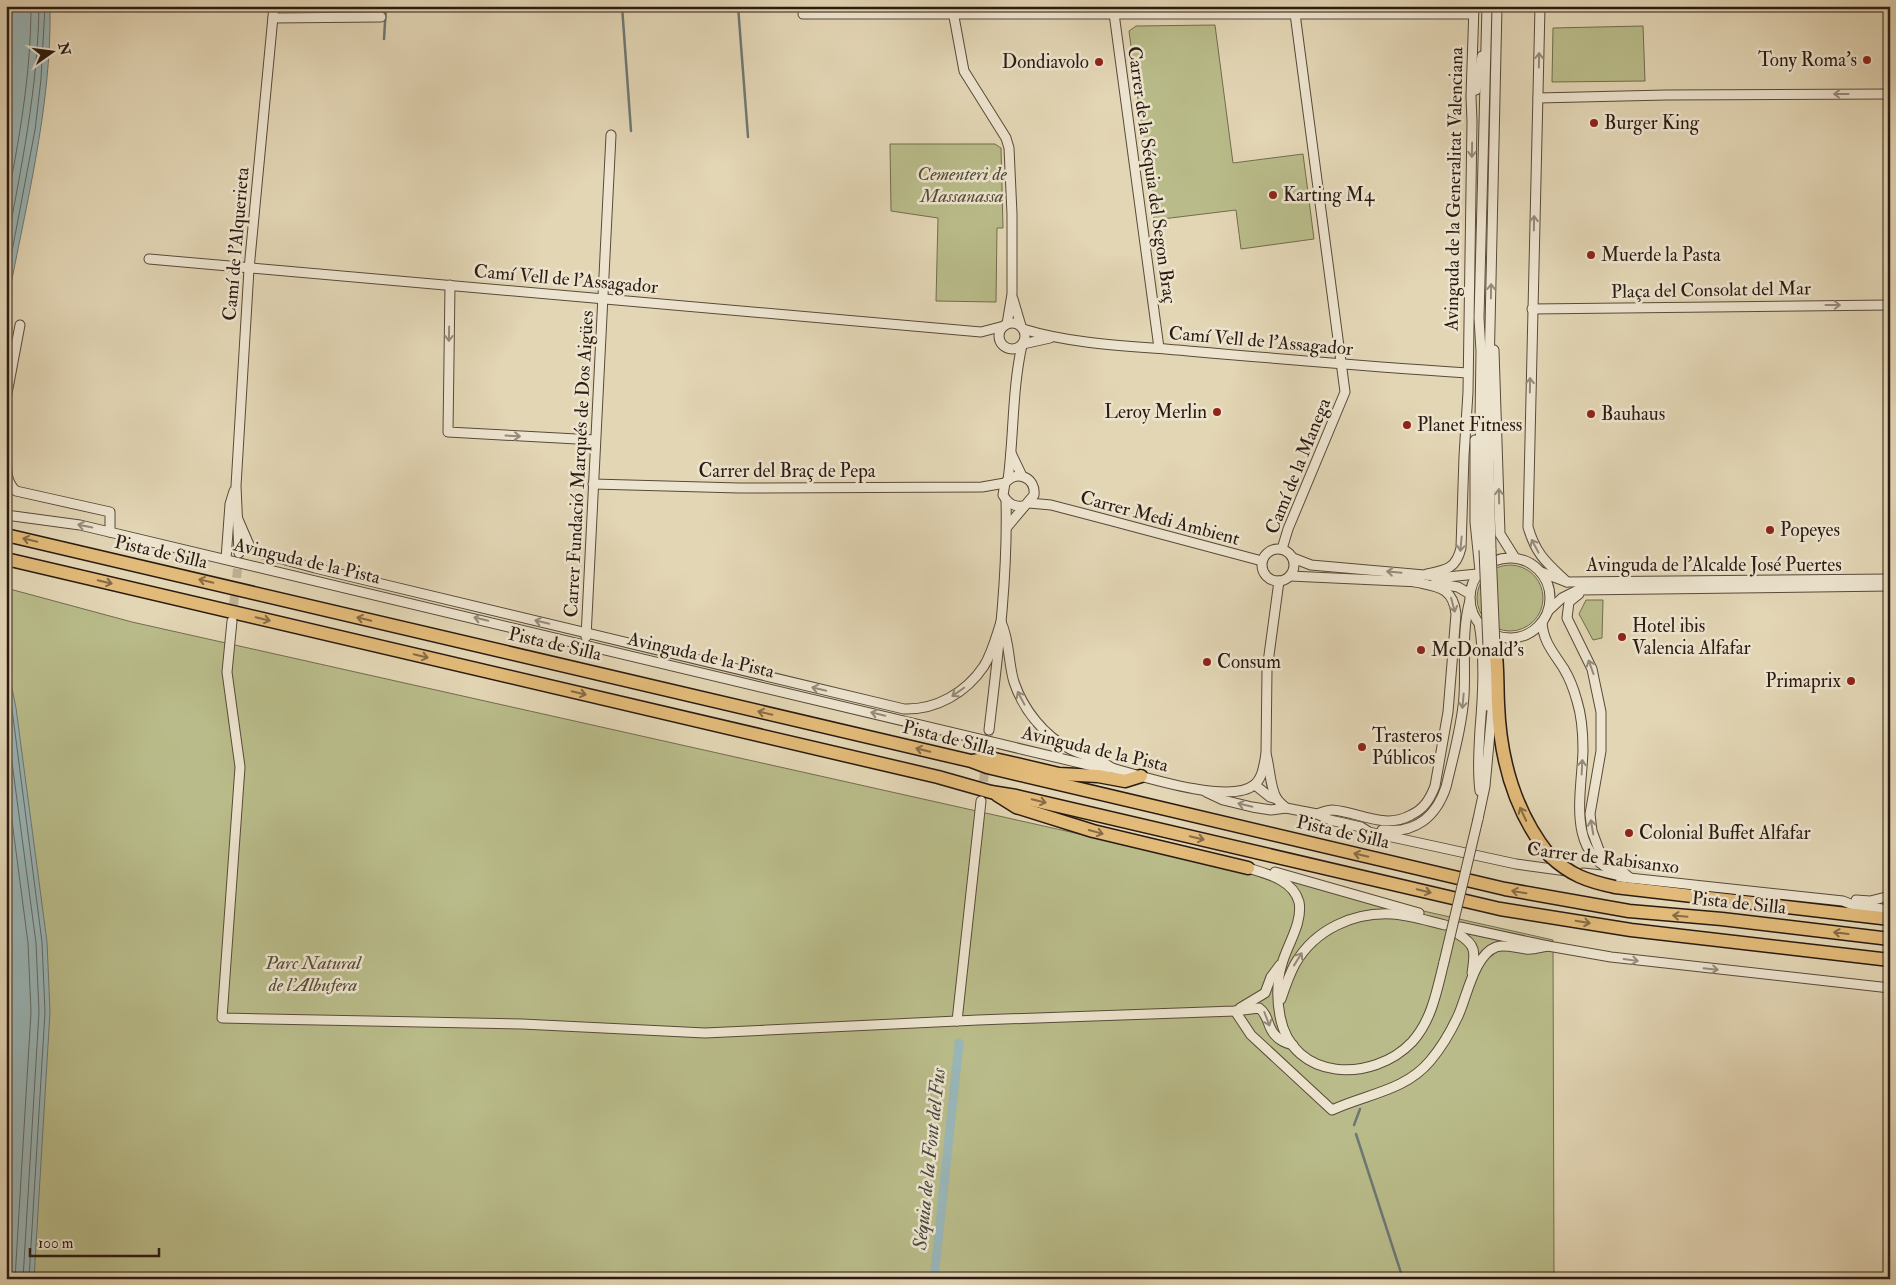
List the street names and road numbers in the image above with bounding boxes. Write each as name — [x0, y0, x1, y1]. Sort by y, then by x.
street label: Carrer de la Séquia del Segon Braç — [1122, 45, 1182, 306]
street label: Avinguda de la Generalitat Valenciana — [1440, 47, 1468, 332]
street label: Camí de l'Alquerieta — [217, 166, 255, 322]
street label: Camí Vell de l'Assagador — [473, 259, 659, 299]
street label: Plaça del Consolat del Mar — [1611, 276, 1811, 304]
street label: Carrer Fundació Marqués de Dos Aigües — [559, 310, 599, 618]
street label: Camí Vell de l'Assagador — [1168, 321, 1354, 361]
street label: Camí de la Manega — [1260, 394, 1336, 537]
street label: Carrer del Braç de Pepa — [698, 459, 876, 484]
street label: Carrer Medi Ambient — [1078, 485, 1242, 551]
street label: Pista de Silla — [112, 530, 210, 574]
street label: Avinguda de la Pista — [230, 532, 383, 590]
street label: Avinguda de l'Alcalde José Puertes — [1585, 553, 1842, 577]
street label: Pista de Silla — [506, 622, 604, 666]
street label: Avinguda de la Pista — [624, 626, 777, 684]
street label: Pista de Silla — [900, 715, 998, 761]
street label: Avinguda de la Pista — [1018, 720, 1171, 778]
street label: Pista de Silla — [1294, 810, 1392, 854]
street label: Carrer de Rabisanxo — [1525, 837, 1681, 879]
street label: Pista de Silla — [1691, 886, 1788, 920]

